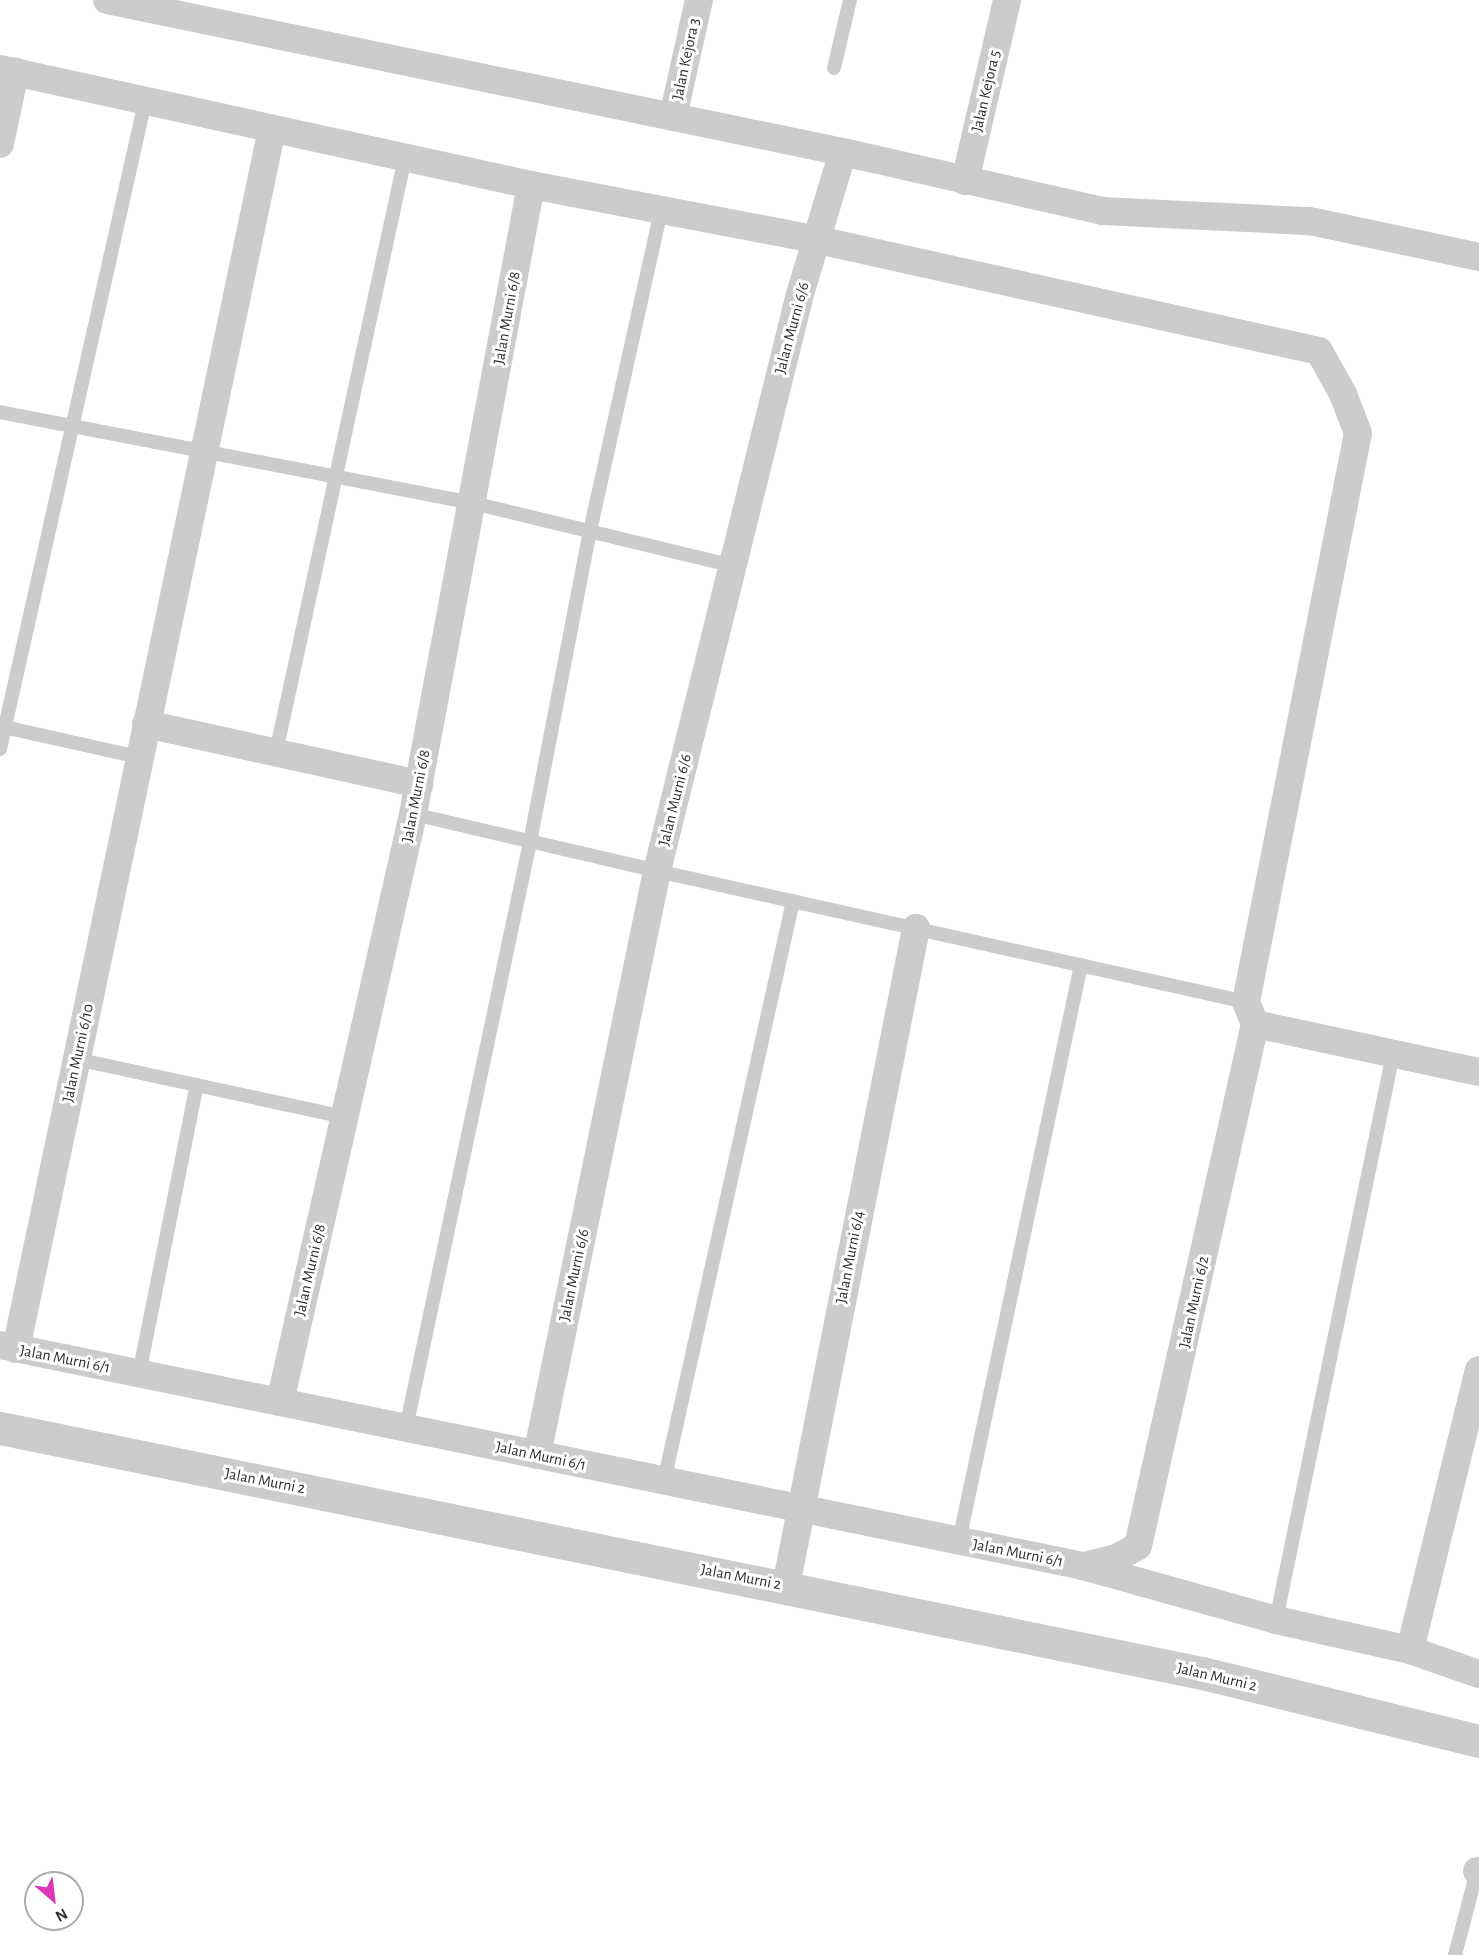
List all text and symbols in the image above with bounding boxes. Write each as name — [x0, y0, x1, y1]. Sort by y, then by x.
street label: Jalan Kejora 3 — [668, 16, 704, 102]
street label: Jalan Kejora 5 — [967, 48, 1005, 134]
street label: Jalan Murni 6/8 — [489, 270, 525, 366]
street label: Jalan Murni 6/6 — [771, 280, 813, 376]
street label: Jalan Murni 6/8 — [398, 748, 434, 844]
street label: Jalan Murni 6/6 — [654, 752, 696, 848]
street label: Jalan Murni 6/10 — [58, 1002, 98, 1104]
street label: Jalan Murni 6/4 — [832, 1209, 868, 1305]
street label: Jalan Murni 6/8 — [290, 1222, 330, 1318]
street label: Jalan Murni 6/6 — [555, 1227, 593, 1323]
street label: Jalan Murni 6/2 — [1175, 1254, 1213, 1350]
street label: Jalan Murni 6/1 — [18, 1341, 112, 1377]
street label: Jalan Murni 6/1 — [494, 1437, 588, 1475]
street label: Jalan Murni 2 — [223, 1464, 307, 1498]
street label: Jalan Murni 6/1 — [971, 1535, 1065, 1571]
street label: Jalan Murni 2 — [699, 1560, 783, 1594]
street label: Jalan Murni 2 — [1175, 1658, 1259, 1696]
north arrow — [24, 1871, 84, 1931]
text: N — [53, 1905, 70, 1925]

